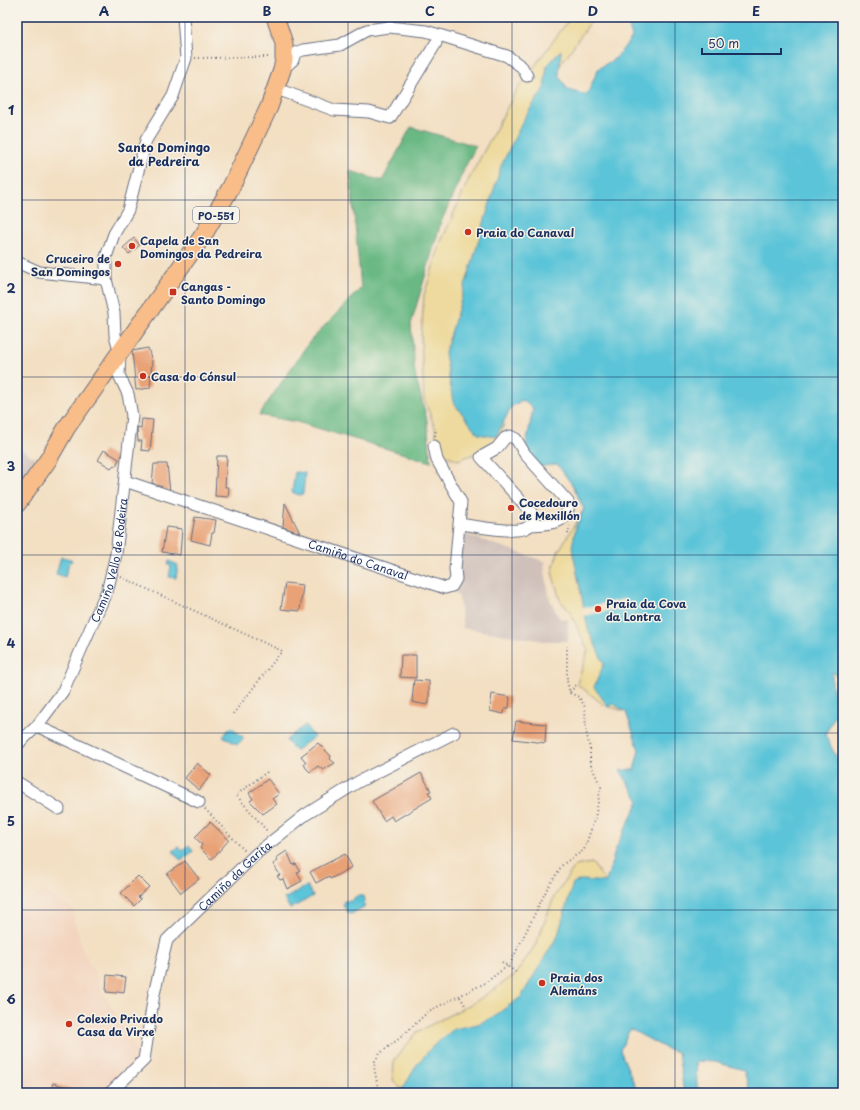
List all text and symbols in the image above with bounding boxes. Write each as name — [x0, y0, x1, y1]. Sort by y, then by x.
text: A — [99, 1, 109, 20]
text: B — [263, 1, 272, 20]
text: C — [425, 1, 435, 20]
text: D — [588, 1, 598, 20]
text: E — [752, 1, 760, 20]
scale bar — [702, 30, 781, 56]
text: 50 m — [708, 34, 739, 52]
text: 1 — [8, 100, 14, 119]
district label: Santo Domingo da Pedreira — [118, 138, 210, 170]
road number: PO-551 — [193, 207, 239, 223]
place label: Praia do Canaval — [476, 224, 574, 241]
marker: Praia do Canaval — [463, 227, 473, 237]
place label: Capela de San Domingos da Pedreira — [140, 232, 263, 262]
marker: Capela de San Domingos da Pedreira — [127, 241, 137, 251]
place label: Cruceiro de San Domingos — [31, 250, 110, 280]
marker: Cruceiro de San Domingos — [113, 259, 123, 269]
text: 2 — [6, 278, 16, 297]
place label: Cangas - Santo Domingo — [181, 278, 266, 308]
marker: Cangas - Santo Domingo — [168, 287, 178, 297]
place label: Casa do Cónsul — [151, 368, 236, 385]
marker: Casa do Cónsul — [138, 371, 148, 381]
text: 3 — [7, 456, 16, 475]
place label: Cocedouro de Mexillón — [519, 494, 580, 524]
street label: Camiño Vello de Rodeira — [86, 497, 131, 625]
marker: Cocedouro de Mexillón — [506, 503, 516, 513]
street label: Camiño do Canaval — [306, 534, 411, 584]
place label: Praia da Cova da Lontra — [606, 595, 687, 625]
marker: Praia da Cova da Lontra — [593, 604, 603, 614]
text: 4 — [7, 633, 16, 652]
text: 5 — [7, 811, 15, 830]
street label: Camiño da Garita — [194, 836, 275, 915]
place label: Praia dos Alemáns — [550, 969, 603, 999]
marker: Praia dos Alemáns — [537, 978, 547, 988]
text: 6 — [6, 989, 16, 1008]
place label: Colexio Privado Casa da Virxe — [77, 1010, 163, 1040]
marker: Colexio Privado Casa da Virxe — [64, 1019, 74, 1029]

